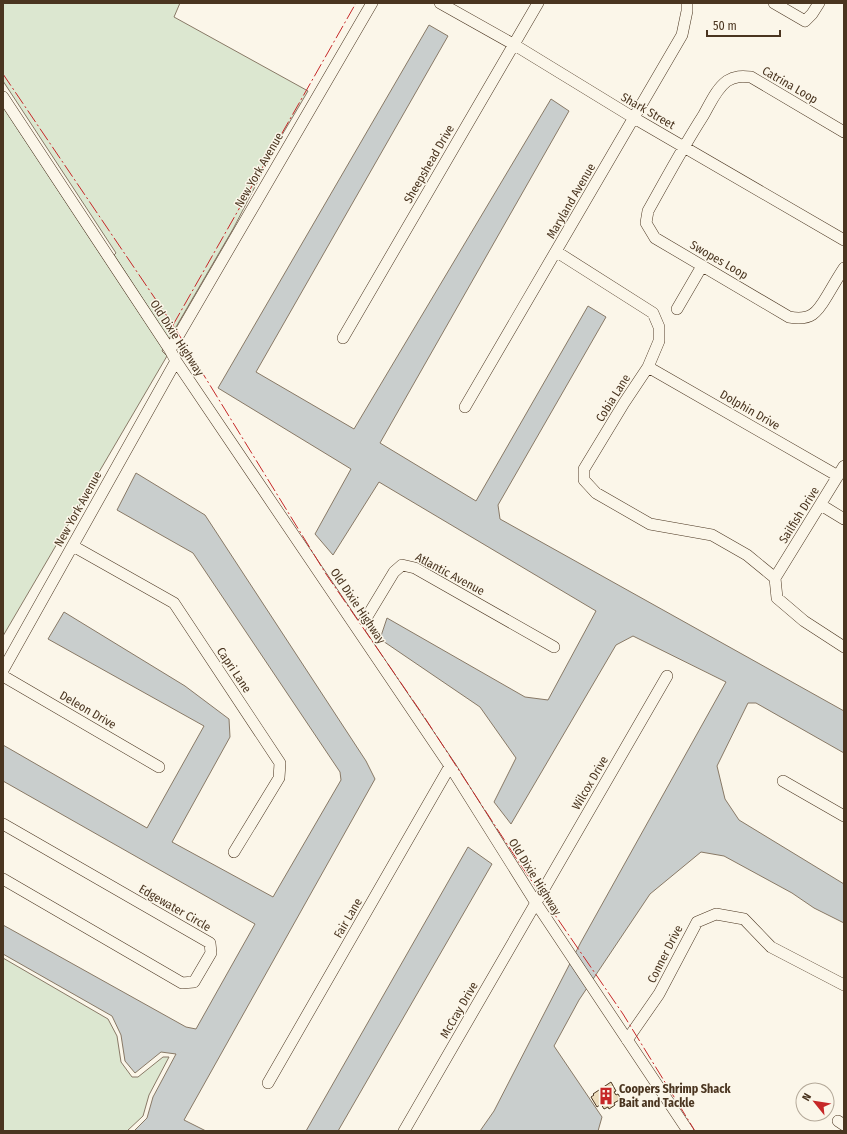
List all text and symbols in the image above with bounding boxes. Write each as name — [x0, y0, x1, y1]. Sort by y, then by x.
scale bar — [707, 12, 780, 38]
text: 50 m — [713, 19, 737, 33]
street label: Catrina Loop — [760, 63, 820, 107]
street label: Shark Street — [618, 90, 678, 132]
street label: Sheepshead Drive — [401, 122, 457, 206]
street label: New York Avenue — [232, 130, 286, 210]
street label: Maryland Avenue — [544, 161, 598, 241]
street label: Swopes Loop — [688, 238, 750, 282]
street label: Old Dixie Highway — [147, 297, 207, 379]
street label: Cobia Lane — [593, 371, 633, 424]
street label: Dolphin Drive — [718, 387, 782, 433]
street label: New York Avenue — [51, 469, 105, 549]
street label: Sailfish Drive — [776, 484, 822, 546]
street label: Atlantic Avenue — [413, 550, 487, 598]
street label: Old Dixie Highway — [328, 566, 389, 647]
street label: Capri Lane — [214, 645, 254, 695]
street label: Deleon Drive — [57, 688, 119, 732]
street label: Wilcox Drive — [569, 754, 611, 812]
street label: Old Dixie Highway — [506, 836, 565, 919]
street label: Edgewater Circle — [137, 882, 213, 934]
street label: Fair Lane — [331, 895, 365, 940]
street label: Conner Drive — [644, 923, 686, 985]
street label: McCray Drive — [437, 979, 481, 1041]
place label: Coopers Shrimp Shack Bait and Tackle — [619, 1082, 731, 1110]
north arrow — [795, 1082, 835, 1122]
building icon: Coopers Shrimp Shack Bait and Tackle — [596, 1086, 616, 1106]
text: N — [799, 1091, 814, 1103]

